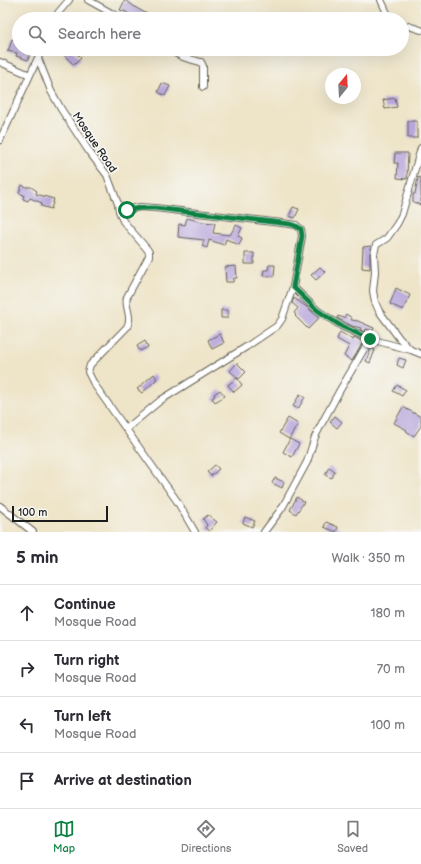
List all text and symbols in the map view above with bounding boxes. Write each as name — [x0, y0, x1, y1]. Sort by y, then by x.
search box — [12, 12, 409, 56]
icon: search — [26, 23, 48, 45]
text: Search here — [58, 25, 141, 44]
north arrow — [325, 68, 361, 104]
street label: Mosque Road — [70, 110, 119, 175]
route start — [118, 201, 136, 219]
route end — [361, 330, 379, 348]
scale bar — [12, 504, 108, 523]
text: 100 m — [18, 506, 47, 519]
text: 5 min — [16, 548, 59, 568]
text: Walk · 350 m — [331, 550, 405, 566]
text: Continue — [54, 595, 116, 614]
icon: ahead — [16, 602, 38, 624]
text: 180 m — [370, 605, 405, 621]
text: Mosque Road — [54, 614, 137, 630]
text: Turn right — [54, 651, 119, 670]
icon: right — [16, 658, 38, 680]
text: 70 m — [377, 661, 405, 677]
text: Mosque Road — [54, 670, 137, 686]
text: Turn left — [54, 707, 111, 726]
icon: left — [16, 714, 38, 736]
text: 100 m — [370, 717, 405, 733]
text: Mosque Road — [54, 726, 137, 742]
icon: arrive — [16, 770, 38, 792]
text: Arrive at destination — [54, 771, 192, 790]
tab: Map — [53, 818, 75, 855]
tab: Directions — [181, 818, 231, 855]
tab: Saved — [337, 818, 368, 855]

